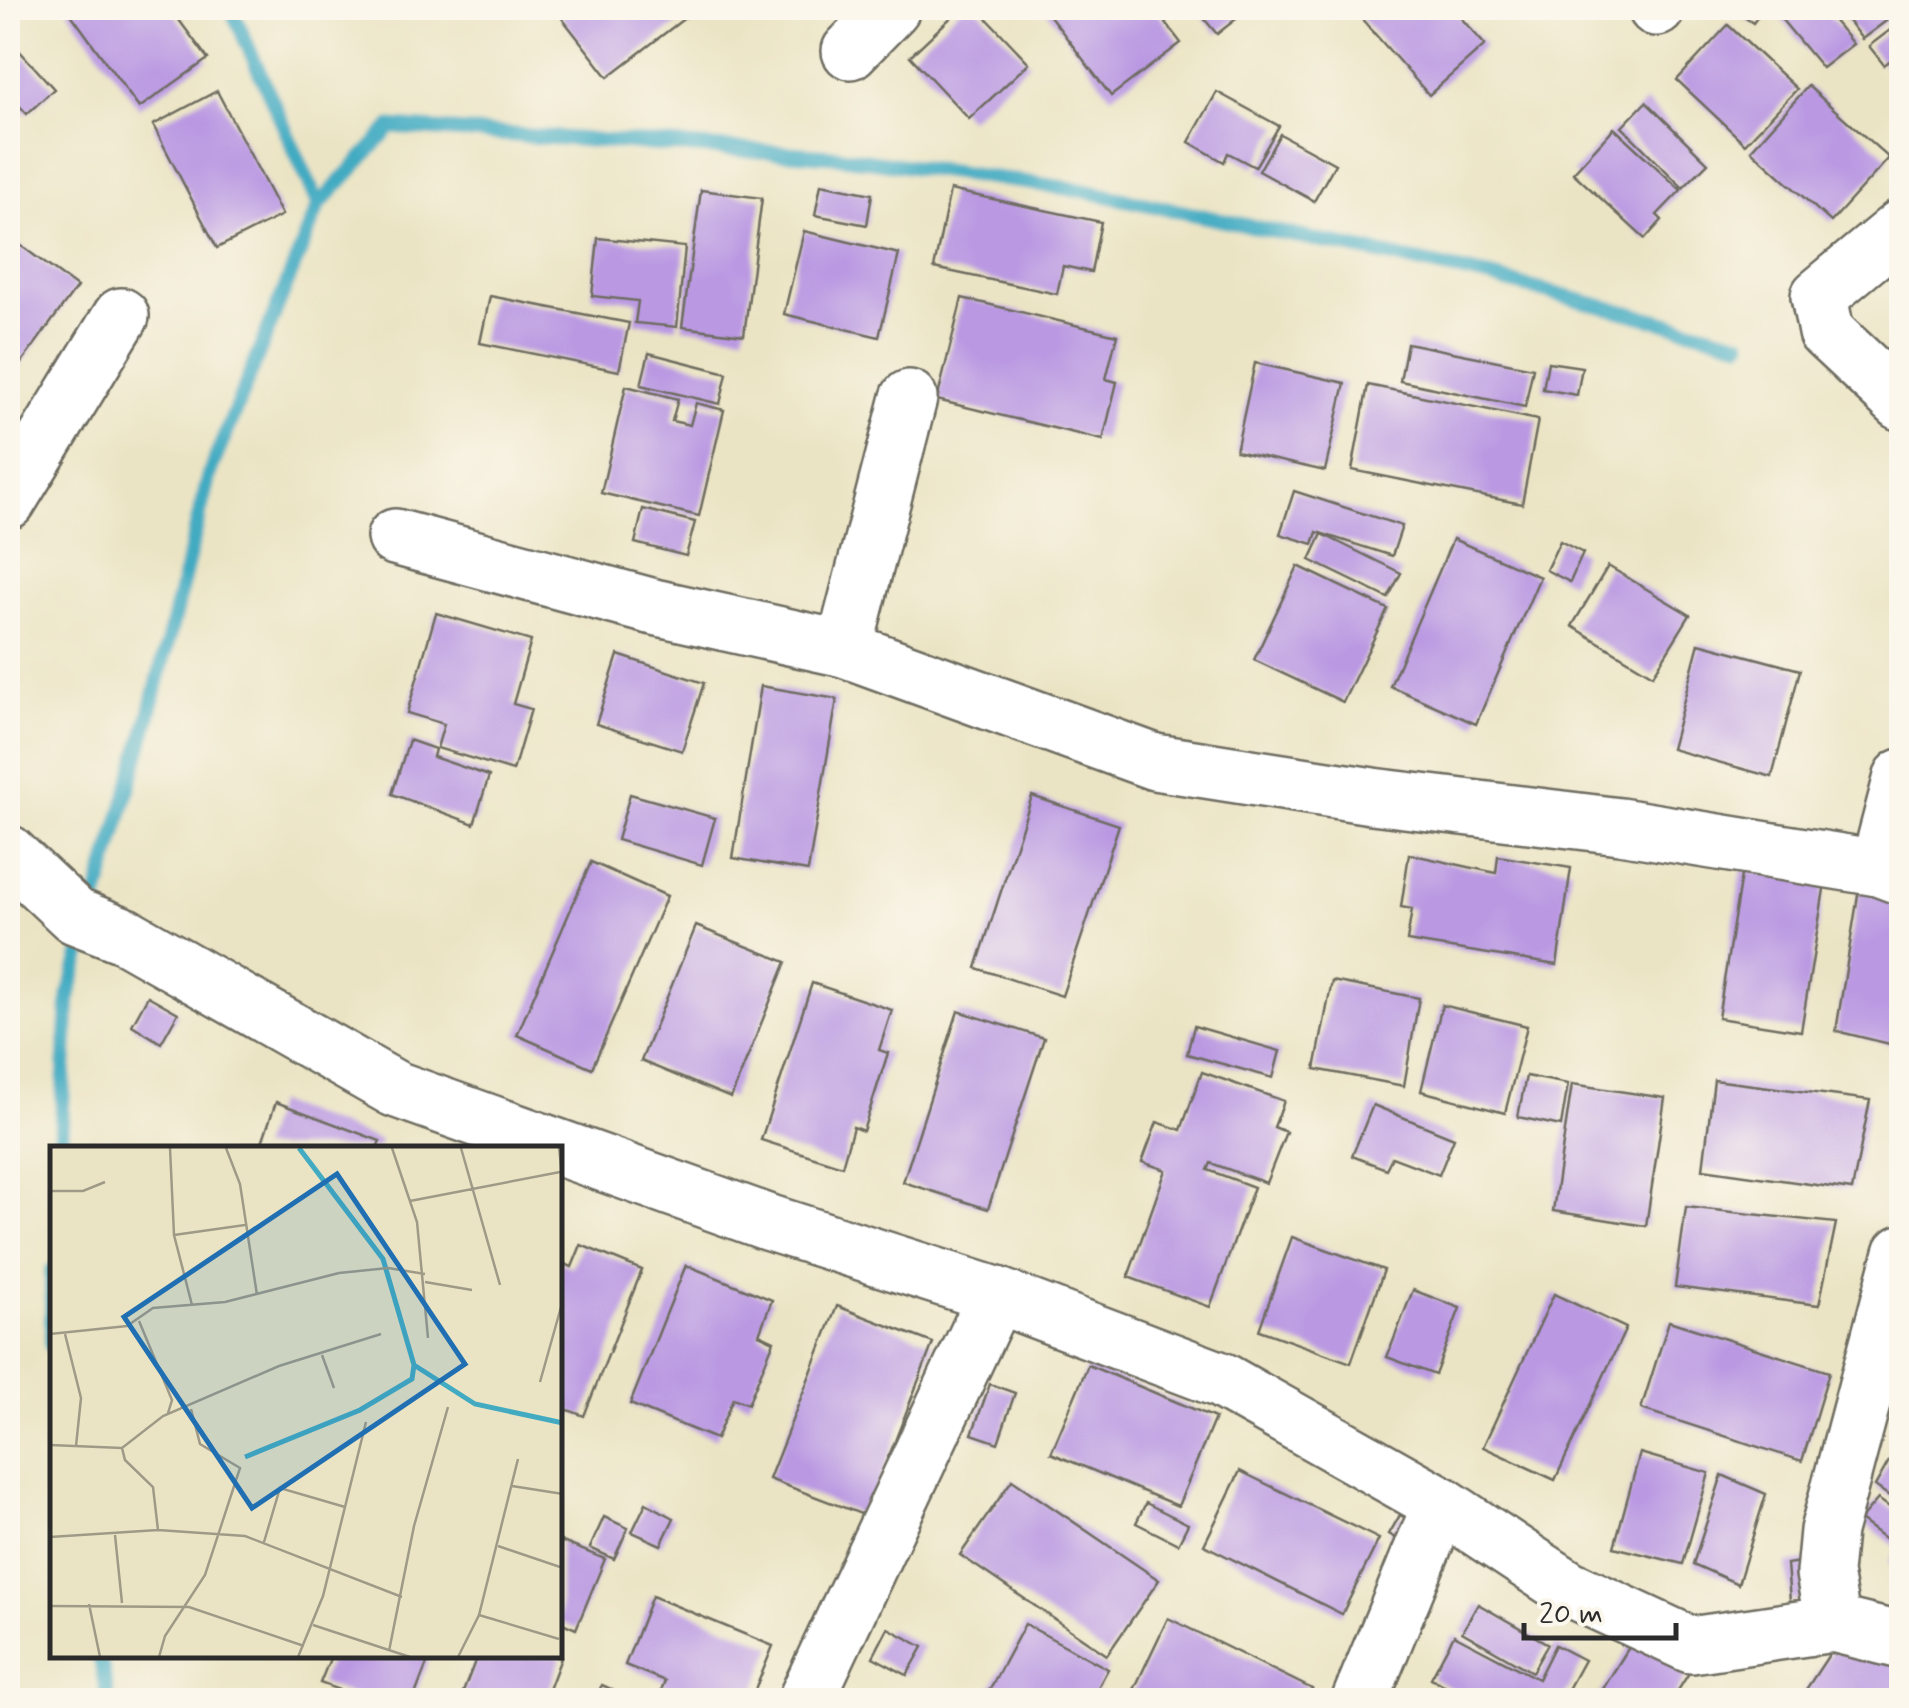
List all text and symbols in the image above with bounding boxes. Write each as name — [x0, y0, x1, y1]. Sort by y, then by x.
inset map — [50, 1146, 562, 1658]
scale bar — [1524, 1578, 1676, 1640]
text: 20 m — [1539, 1595, 1603, 1634]

